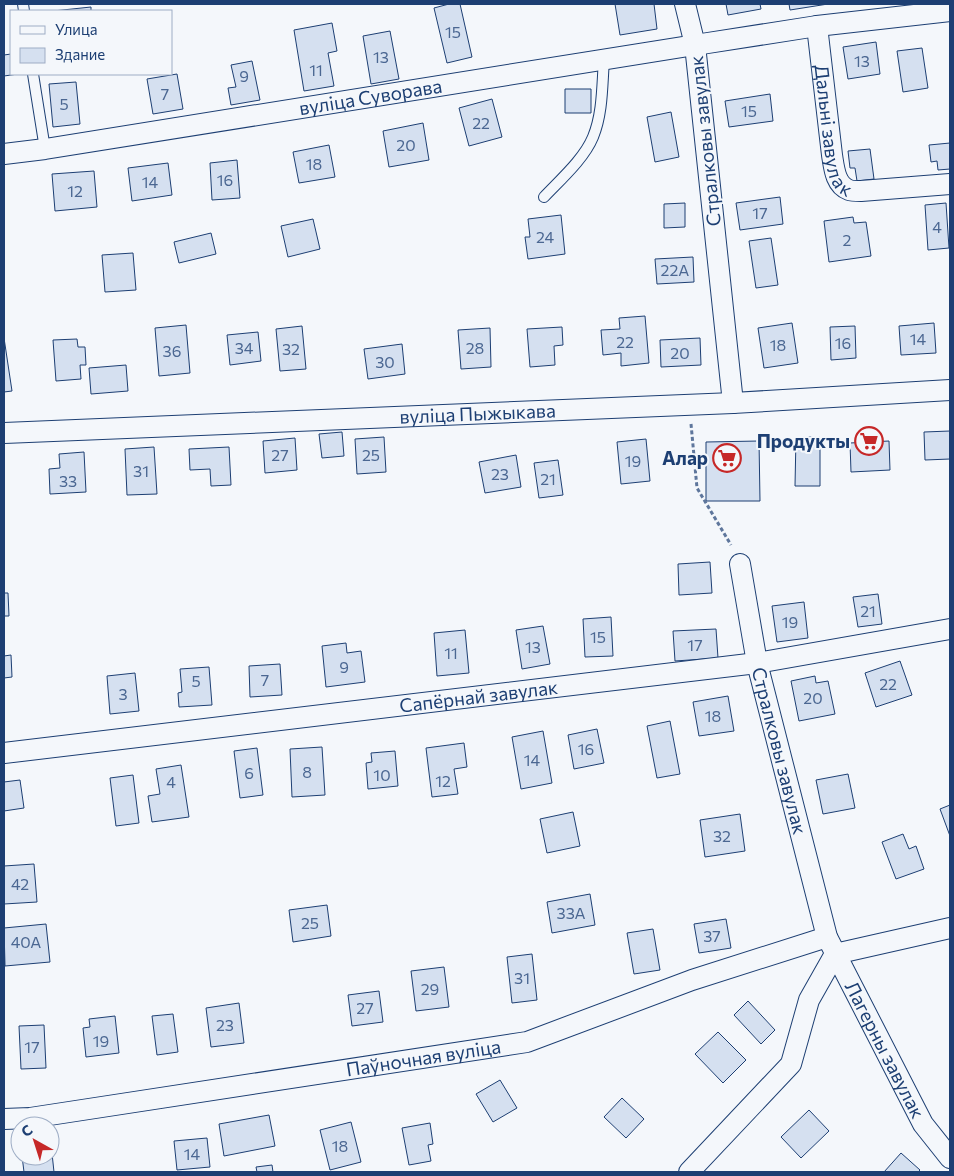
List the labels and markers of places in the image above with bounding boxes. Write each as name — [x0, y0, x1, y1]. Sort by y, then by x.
supermarket icon: Продукты — [854, 426, 884, 456]
place label: Продукты — [757, 429, 850, 452]
supermarket icon: Алар — [712, 443, 742, 473]
place label: Алар — [662, 446, 708, 469]

